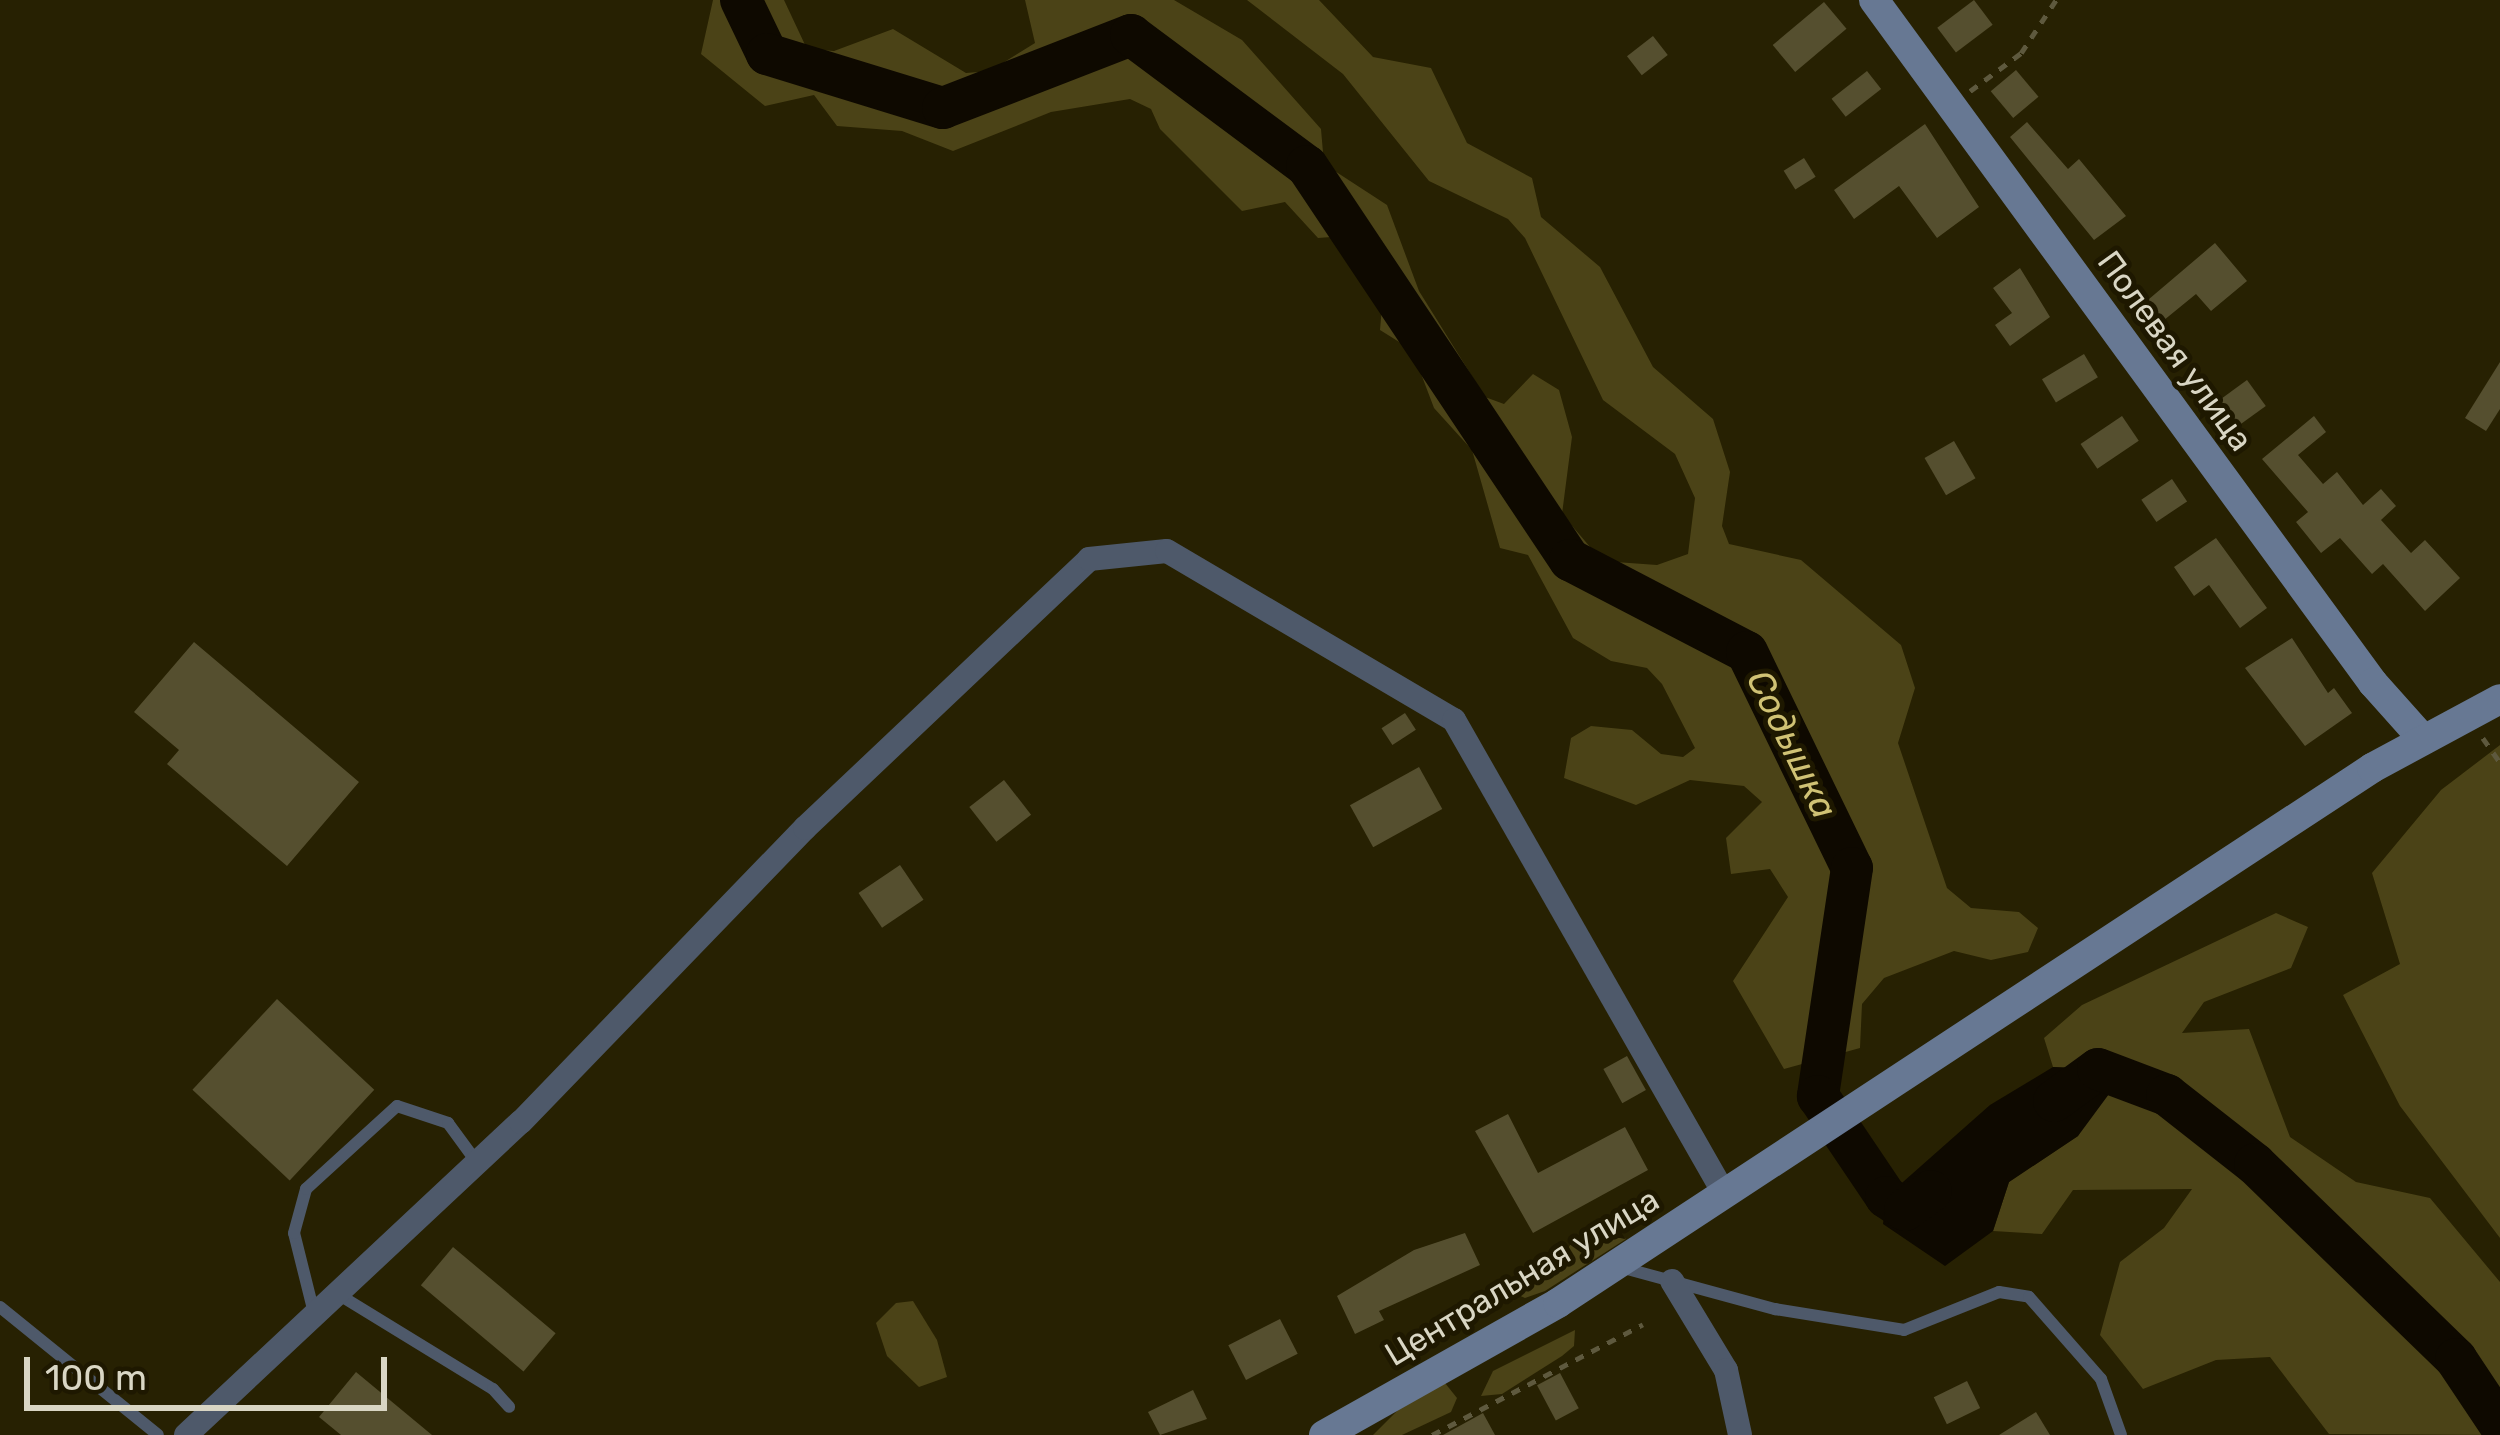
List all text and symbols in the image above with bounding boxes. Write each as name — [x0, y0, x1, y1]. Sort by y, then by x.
street label: Полевая улица — [2089, 243, 2261, 459]
water label: Содышка — [1738, 663, 1846, 825]
street label: Центральная улица — [1378, 1180, 1666, 1374]
scale bar — [30, 1333, 393, 1407]
text: 100 m — [45, 1356, 147, 1399]

